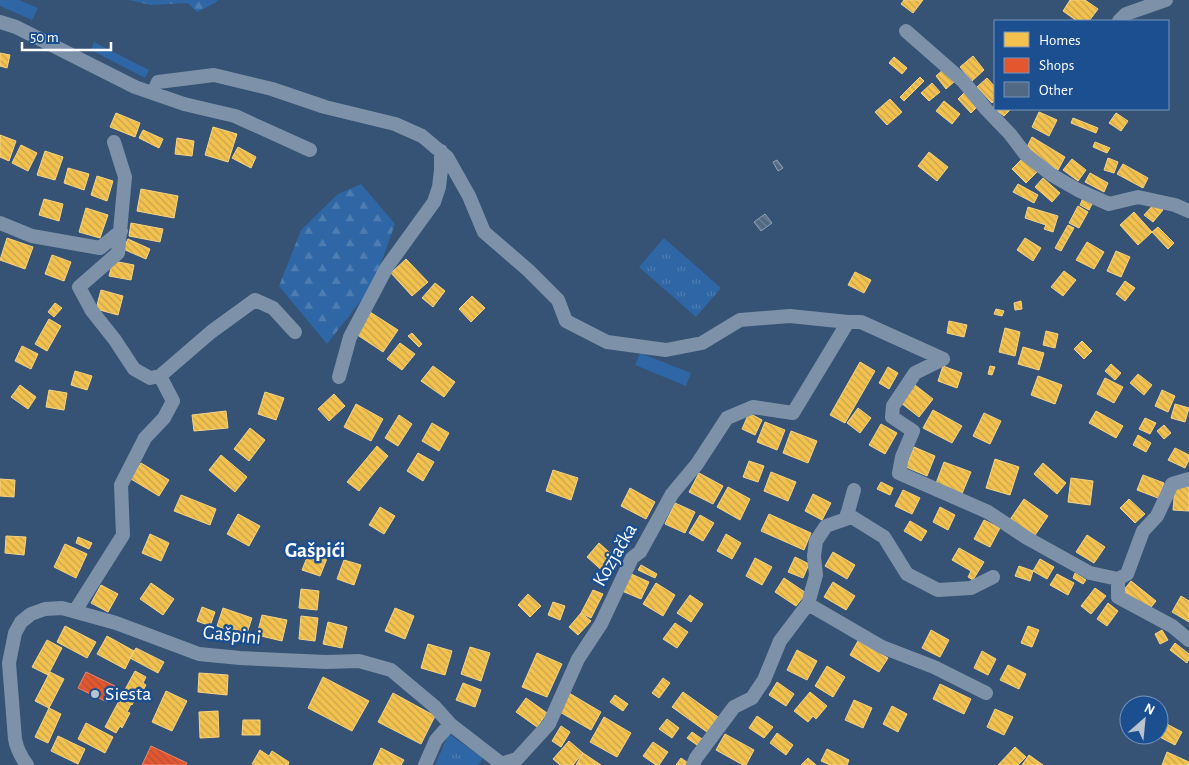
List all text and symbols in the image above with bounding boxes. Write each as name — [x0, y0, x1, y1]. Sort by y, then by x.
scale bar — [22, 20, 111, 52]
legend — [994, 20, 1169, 110]
text: 50 m — [30, 30, 59, 45]
text: Homes — [1039, 33, 1081, 48]
text: Shops — [1039, 58, 1074, 73]
text: Other — [1039, 83, 1073, 98]
street label: Kozjačka — [589, 520, 641, 590]
district label: Gašpići — [285, 540, 345, 561]
street label: Gašpini — [202, 622, 262, 648]
place label: Siesta — [105, 684, 152, 704]
marker: Siesta — [89, 688, 101, 700]
north arrow — [1119, 695, 1169, 745]
text: N — [1142, 701, 1157, 718]

